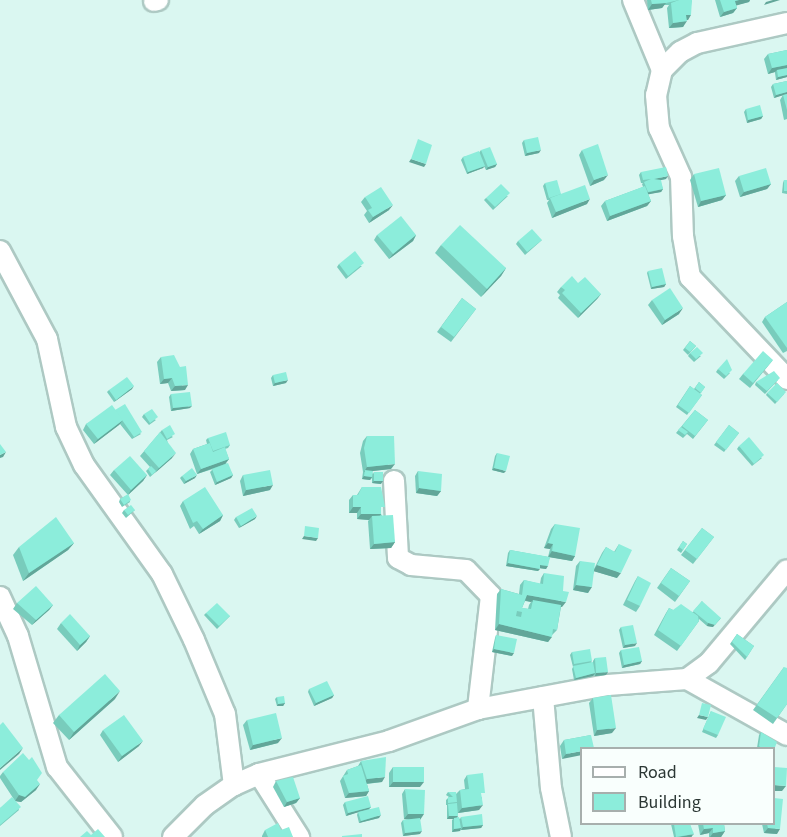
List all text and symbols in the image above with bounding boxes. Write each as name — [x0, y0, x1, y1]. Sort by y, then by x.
legend — [580, 747, 775, 825]
text: Road — [638, 760, 677, 785]
text: Building — [638, 790, 701, 815]

